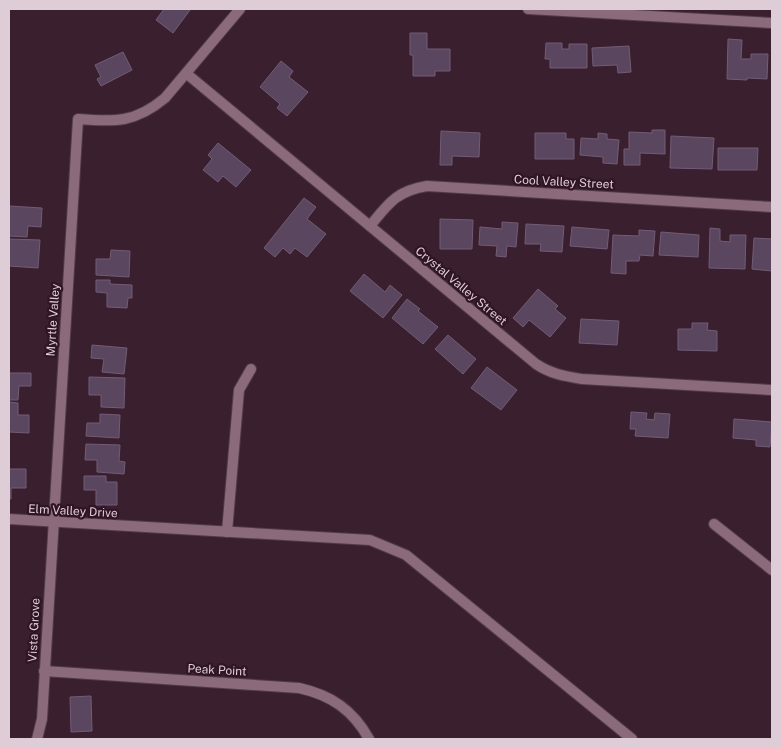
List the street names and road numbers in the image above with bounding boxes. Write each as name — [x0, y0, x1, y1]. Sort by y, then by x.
street label: Cool Valley Street — [514, 172, 615, 192]
street label: Crystal Valley Street — [412, 244, 510, 329]
street label: Myrtle Valley — [43, 283, 63, 357]
street label: Elm Valley Drive — [28, 502, 118, 520]
street label: Vista Grove — [25, 598, 43, 662]
street label: Peak Point — [187, 661, 247, 679]

